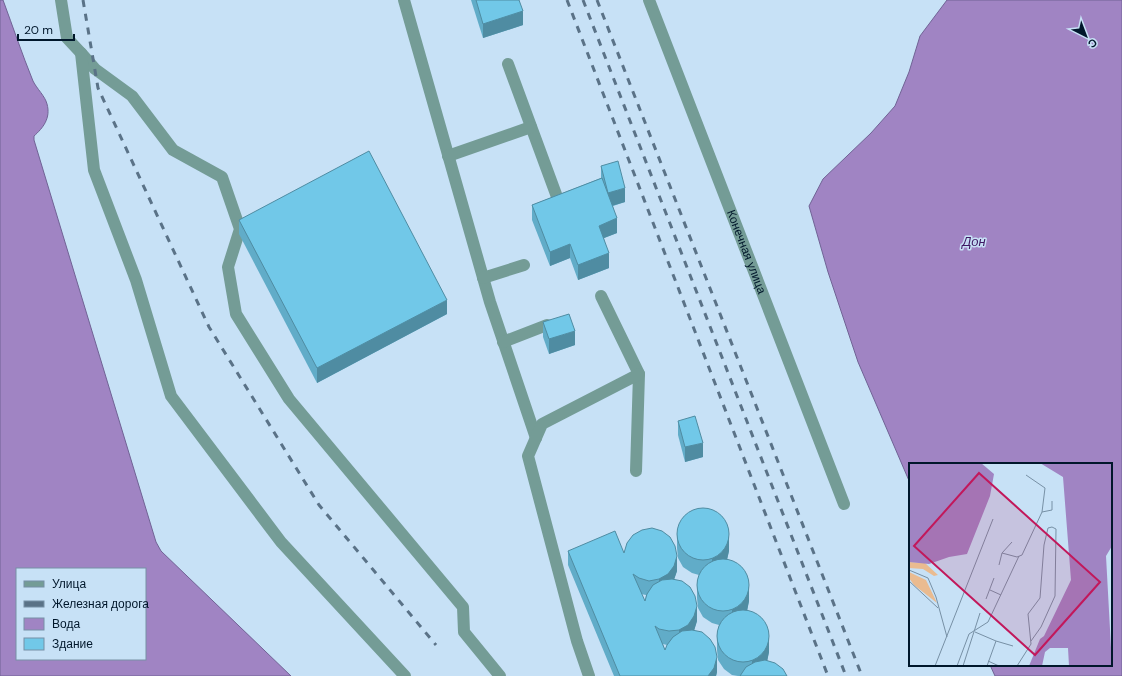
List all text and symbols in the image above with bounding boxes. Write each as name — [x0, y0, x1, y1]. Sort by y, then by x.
scale bar — [18, 16, 74, 42]
north arrow — [1066, 16, 1106, 56]
text: 20 m — [24, 22, 53, 38]
text: С — [1085, 36, 1100, 51]
street label: Конечная улица — [723, 207, 770, 296]
water label: Дон — [960, 233, 986, 250]
inset map — [909, 463, 1112, 666]
legend — [16, 568, 146, 660]
text: Улица — [52, 576, 86, 592]
text: Железная дорога — [52, 596, 149, 612]
text: Вода — [52, 616, 80, 632]
text: Здание — [52, 636, 93, 652]

